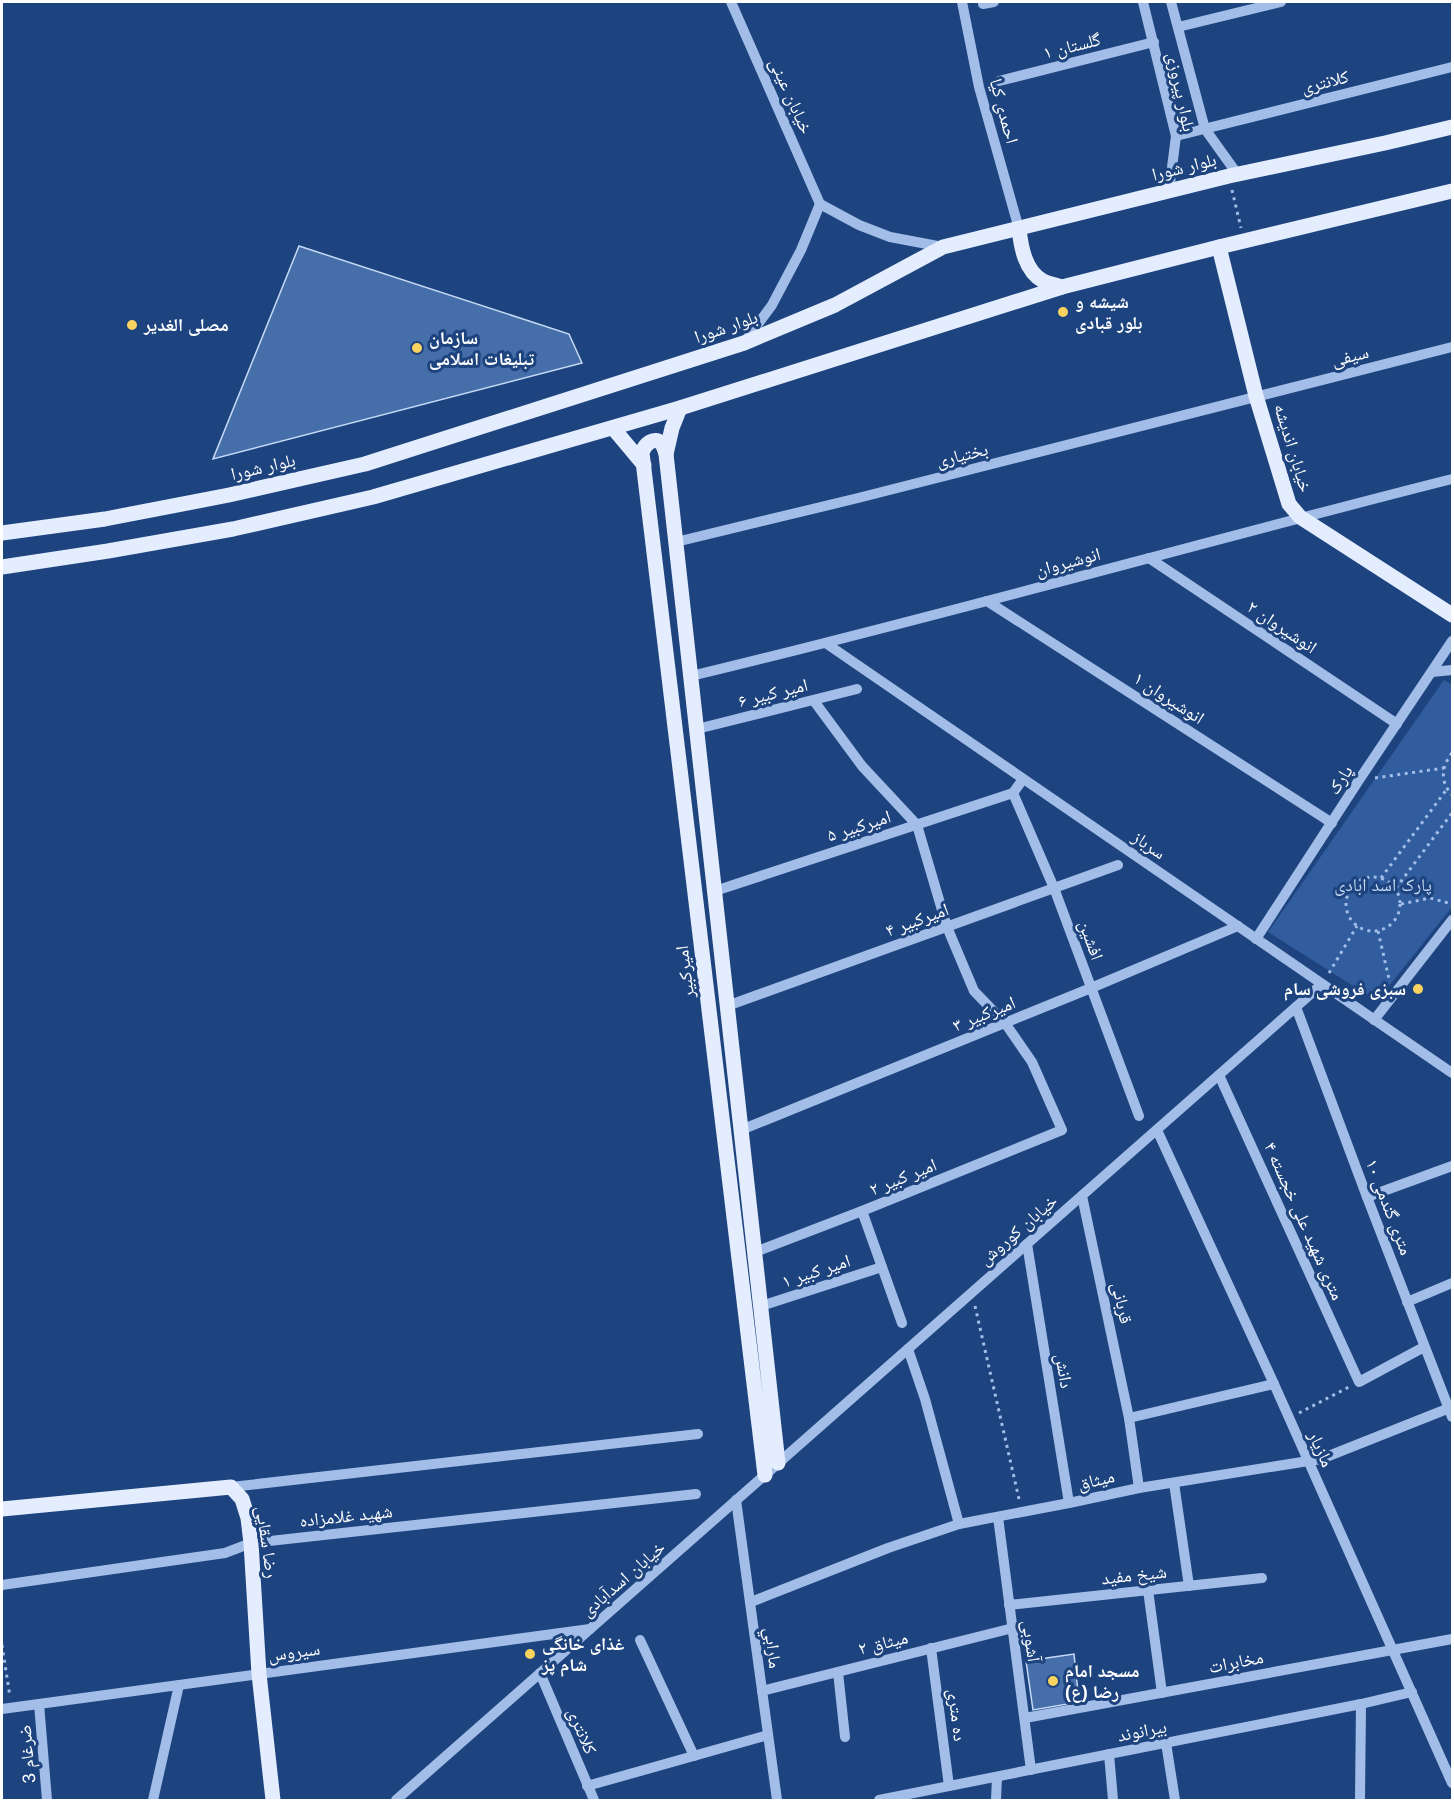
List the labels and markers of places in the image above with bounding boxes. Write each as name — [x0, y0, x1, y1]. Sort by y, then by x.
place label: شیشه و بلور قبادی — [1075, 292, 1142, 334]
marker: شیشه و بلور قبادی — [1056, 305, 1070, 319]
place label: مصلی الغدیر — [143, 315, 229, 336]
marker: مصلی الغدیر — [125, 318, 139, 332]
place label: سازمان تبلیغات اسلامی — [429, 328, 534, 370]
marker: سازمان تبلیغات اسلامی — [410, 341, 424, 355]
place label: سبزی فروشی سام — [1284, 979, 1406, 1001]
marker: سبزی فروشی سام — [1411, 982, 1425, 996]
place label: غذای خانگی شام پز — [541, 1634, 624, 1677]
marker: غذای خانگی شام پز — [523, 1647, 537, 1661]
place label: مسجد امام رضا (ع) — [1065, 1661, 1139, 1703]
marker: مسجد امام رضا (ع) — [1046, 1674, 1060, 1688]

